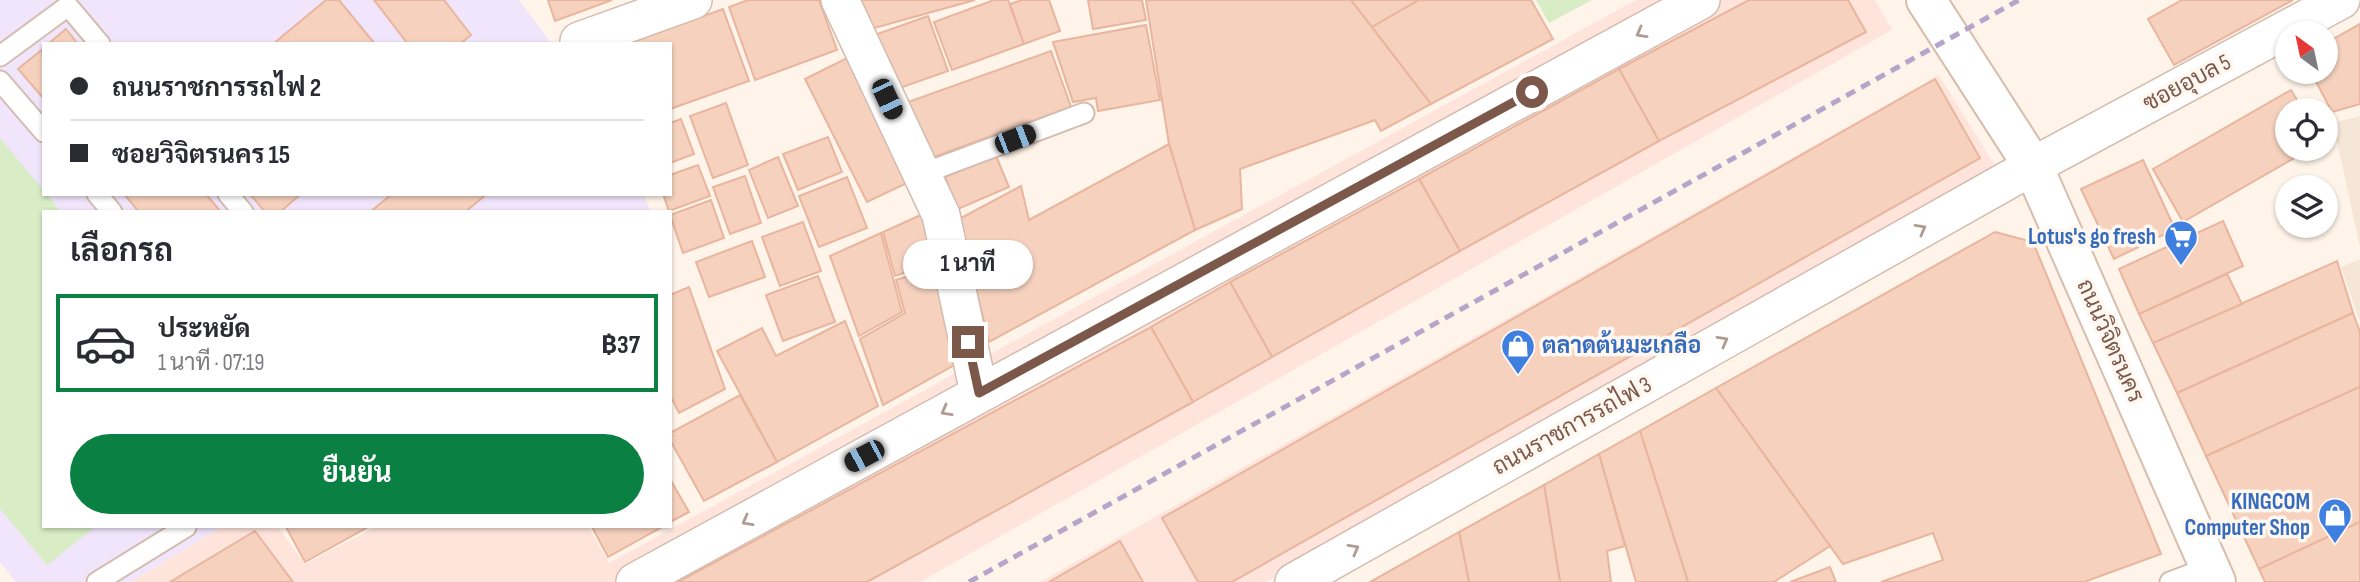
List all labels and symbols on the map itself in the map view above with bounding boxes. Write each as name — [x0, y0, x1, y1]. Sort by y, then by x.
north arrow — [2275, 21, 2338, 84]
one-way arrow — [1635, 25, 1648, 38]
street label: ซอยอุบล 5 — [2138, 48, 2236, 119]
car — [869, 76, 906, 122]
route start — [1516, 76, 1548, 108]
car — [992, 122, 1039, 156]
supermarket icon: Lotus's go fresh — [2162, 218, 2200, 267]
place label: Lotus's go fresh — [2028, 223, 2156, 251]
one-way arrow — [1914, 224, 1926, 237]
callout: 1 นาที — [903, 240, 1033, 290]
street label: ถนนวิจิตรนคร — [2070, 275, 2151, 407]
route end — [952, 326, 984, 358]
shop icon: ตลาดต้นมะเกลือ — [1499, 327, 1537, 376]
place label: ตลาดต้นมะเกลือ — [1542, 329, 1701, 360]
one-way arrow — [1716, 336, 1728, 349]
street label: ถนนราชการรถไฟ 3 — [1486, 368, 1657, 481]
one-way arrow — [941, 403, 954, 417]
car — [841, 437, 888, 475]
place label: KINGCOM Computer Shop — [2185, 488, 2310, 542]
shop icon: KINGCOM Computer Shop — [2316, 496, 2354, 545]
one-way arrow — [742, 513, 754, 526]
one-way arrow — [1346, 544, 1359, 557]

